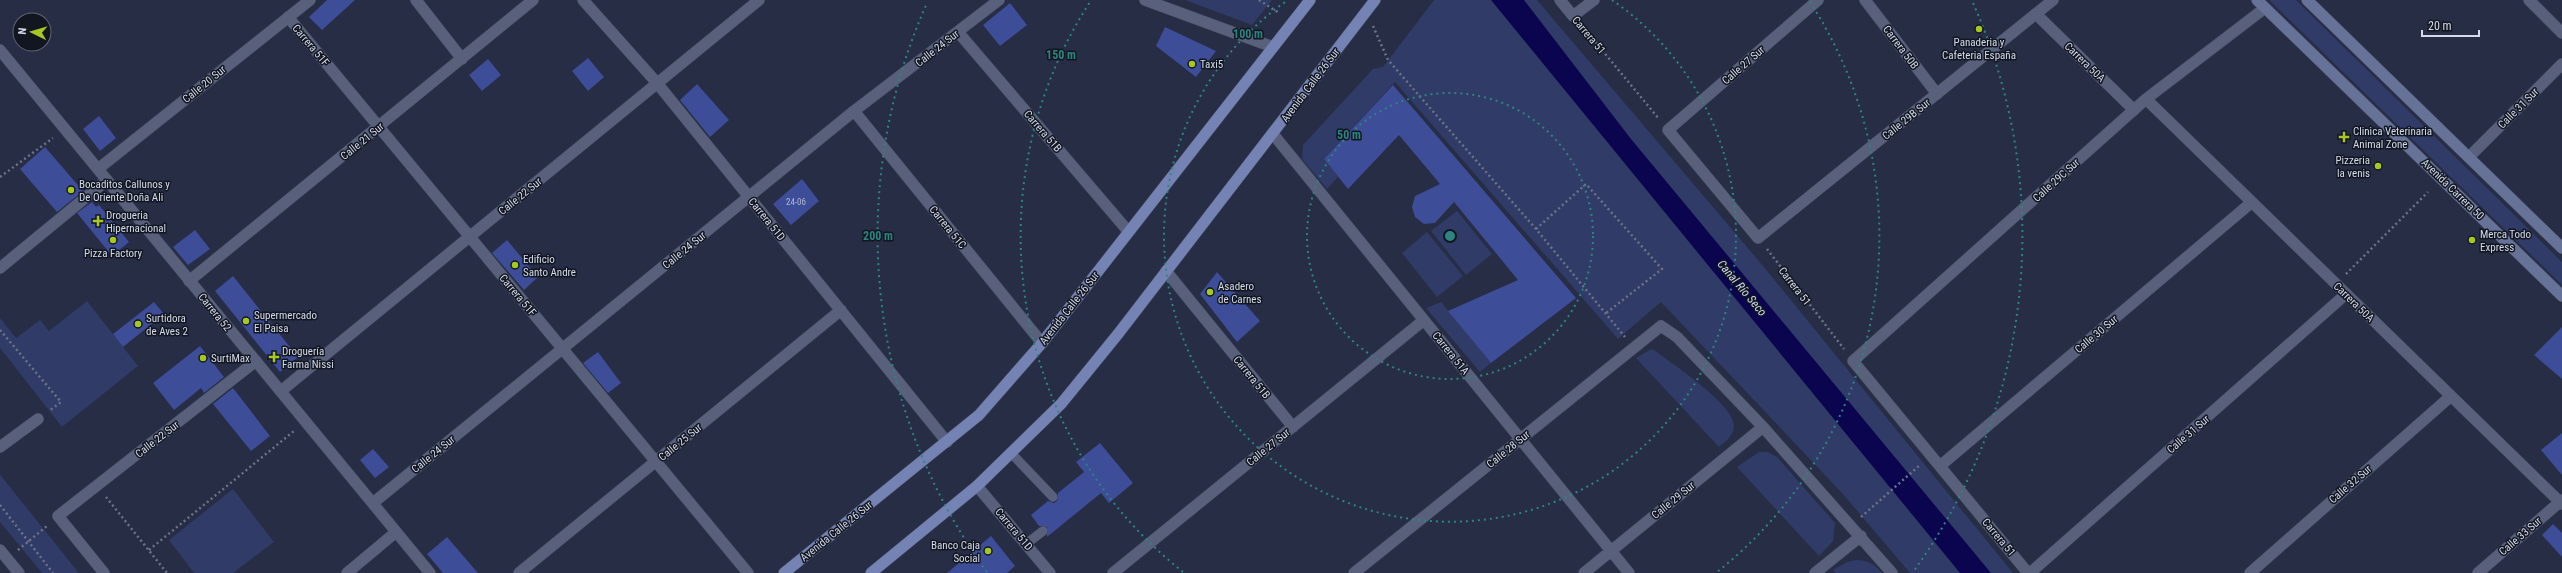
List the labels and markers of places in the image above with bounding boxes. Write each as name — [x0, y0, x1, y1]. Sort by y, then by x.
marker: Panaderia y Cafeteria España — [1974, 24, 1984, 34]
place label: Panaderia y Cafeteria España — [1942, 36, 2016, 62]
place label: Taxi5 — [1200, 58, 1223, 71]
marker: Taxi5 — [1187, 59, 1197, 69]
place label: Clinica Veterinaria Animal Zone — [2353, 125, 2432, 151]
marker: Clinica Veterinaria Animal Zone — [2338, 131, 2350, 143]
place label: Pizzeria la venis — [2336, 154, 2370, 180]
marker: Pizzeria la venis — [2373, 161, 2383, 171]
place label: Bocaditos Callunos y De Oriente Doña Ali — [79, 178, 170, 204]
marker: Bocaditos Callunos y De Oriente Doña Ali — [66, 185, 76, 195]
place label: Drogueria Hipernacional — [106, 209, 166, 235]
marker: Drogueria Hipernacional — [93, 216, 103, 226]
place label: Merca Todo Express — [2480, 228, 2532, 254]
centre of rings — [1443, 229, 1457, 243]
marker: Pizza Factory — [108, 235, 118, 245]
marker: Merca Todo Express — [2467, 235, 2477, 245]
place label: Pizza Factory — [84, 247, 143, 260]
place label: Edificio Santo Andre — [523, 253, 576, 279]
marker: Edificio Santo Andre — [510, 260, 520, 270]
place label: Asadero de Carnes — [1218, 280, 1262, 306]
marker: Asadero de Carnes — [1205, 287, 1215, 297]
place label: Supermercado El Paisa — [254, 309, 317, 335]
place label: Surtidora de Aves 2 — [146, 312, 188, 338]
marker: Supermercado El Paisa — [241, 316, 251, 326]
marker: Surtidora de Aves 2 — [133, 319, 143, 329]
place label: Droguería Farma Nissi — [282, 345, 334, 371]
place label: SurtiMax — [211, 352, 250, 365]
marker: Droguería Farma Nissi — [269, 352, 279, 362]
marker: SurtiMax — [198, 353, 208, 363]
place label: Banco Caja Social — [931, 539, 980, 565]
marker: Banco Caja Social — [983, 546, 993, 556]

